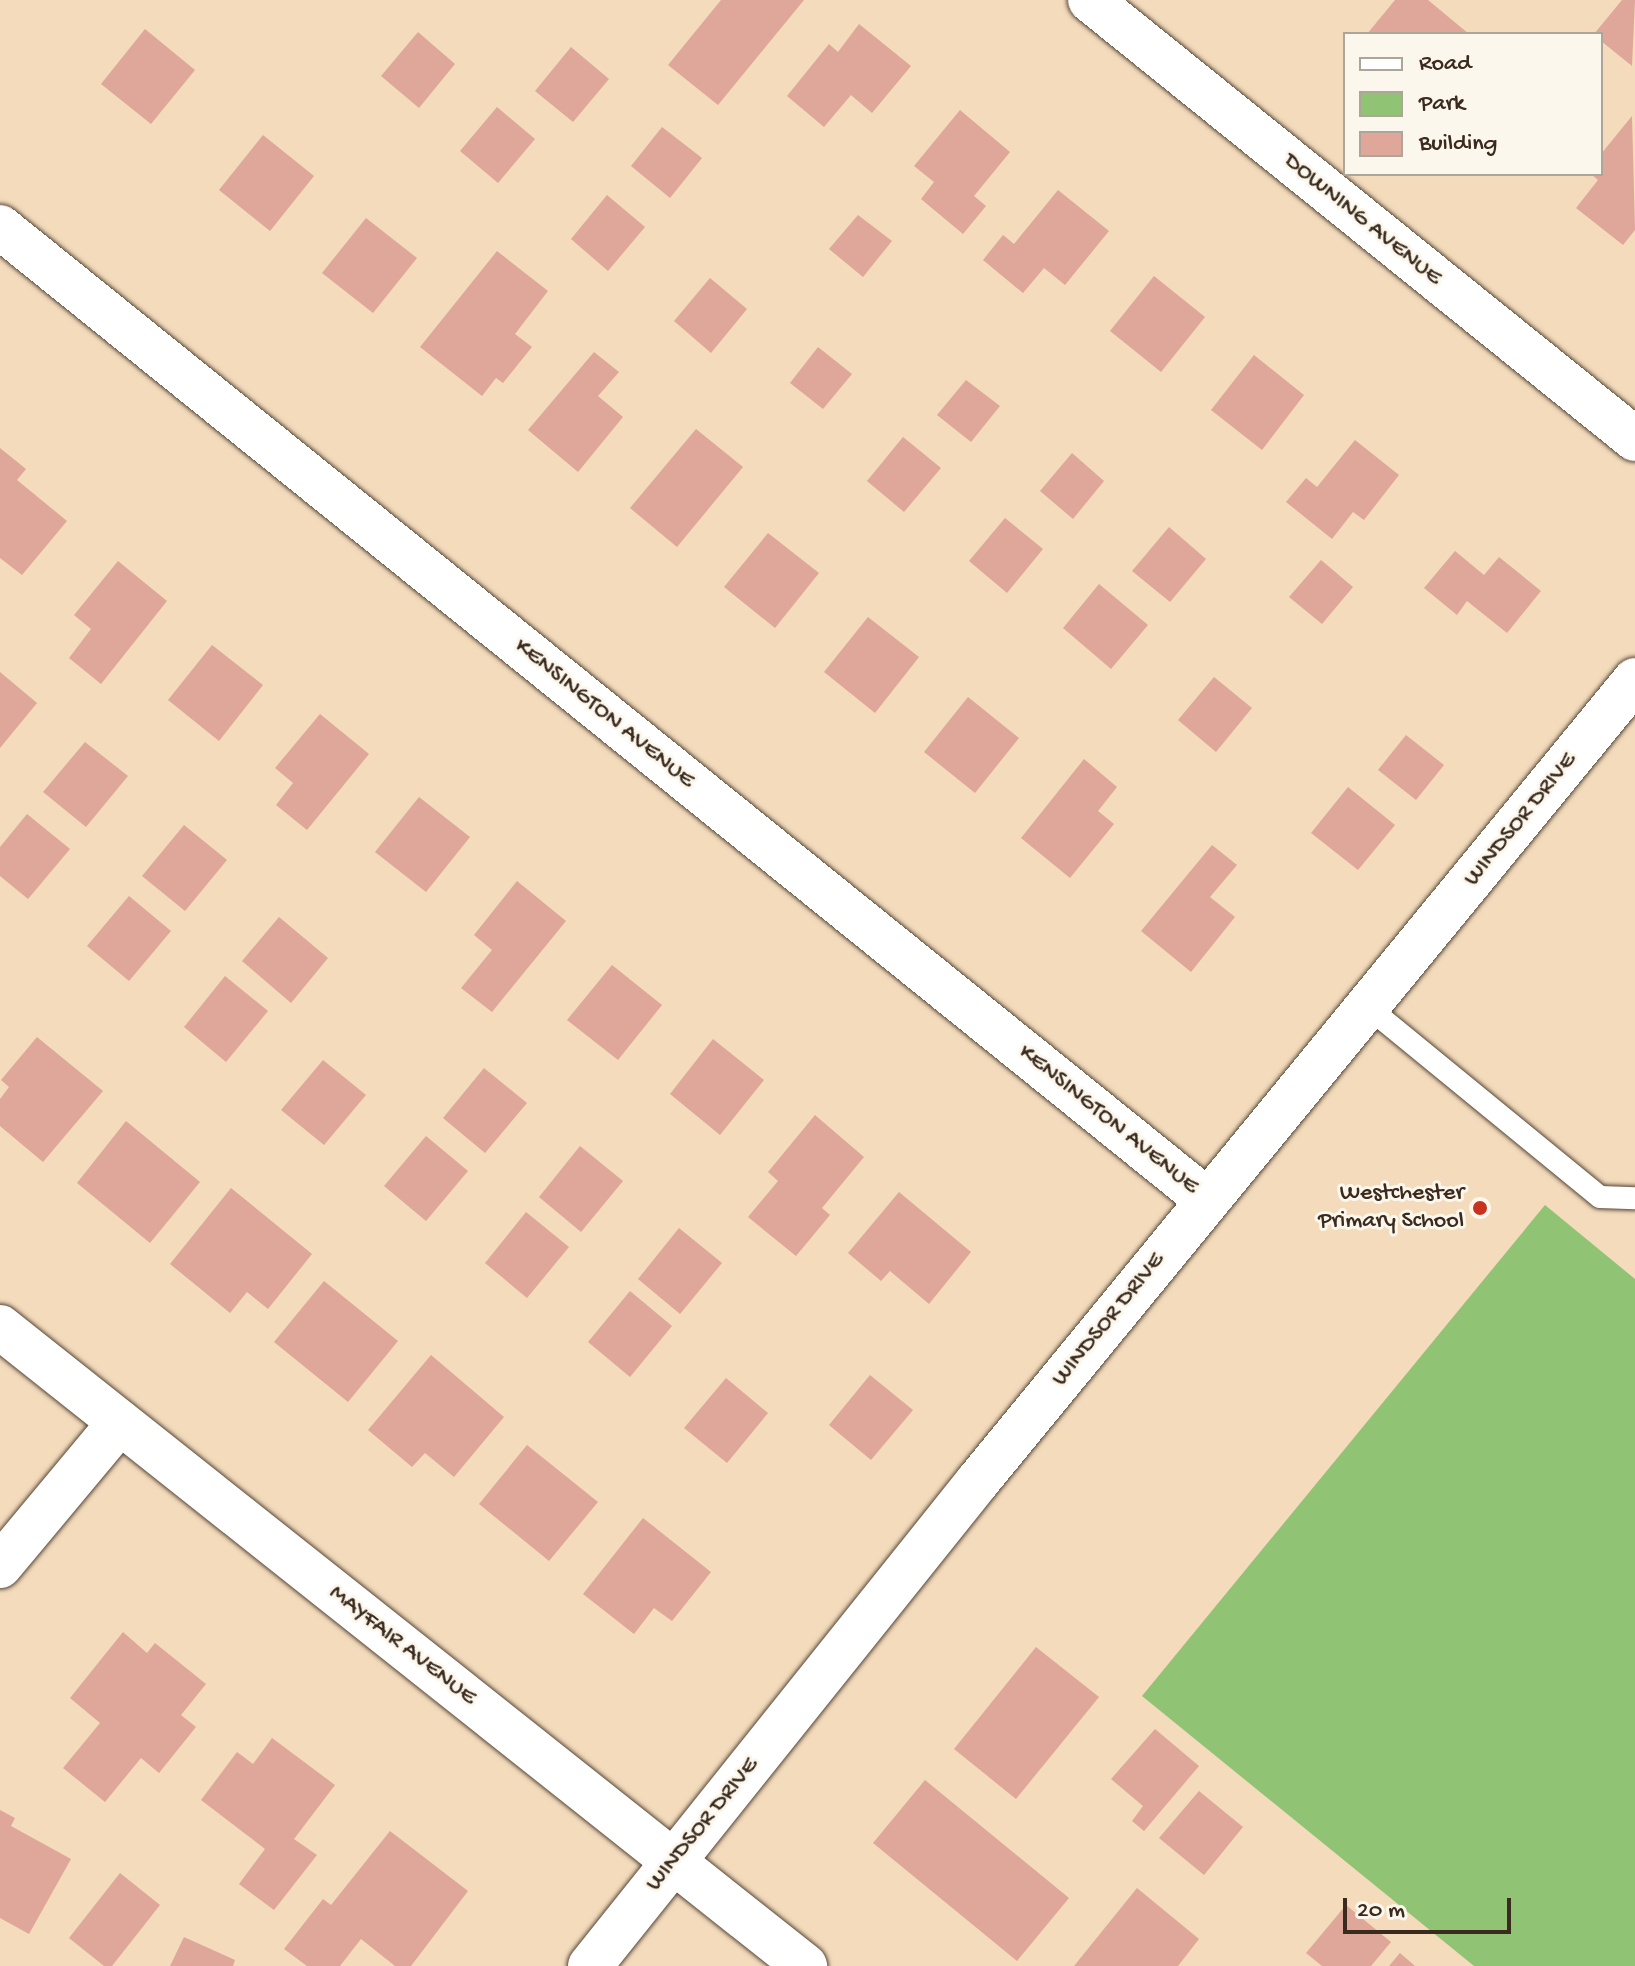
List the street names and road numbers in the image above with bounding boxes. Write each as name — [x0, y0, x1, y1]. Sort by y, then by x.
street label: DOWNING AVENUE — [1277, 147, 1447, 293]
street label: KENSINGTON AVENUE — [508, 632, 700, 796]
street label: WINDSOR DRIVE — [1458, 747, 1584, 893]
street label: KENSINGTON AVENUE — [1012, 1038, 1204, 1202]
street label: WINDSOR DRIVE — [1046, 1247, 1172, 1393]
street label: MAYFAIR AVENUE — [322, 1579, 482, 1713]
street label: WINDSOR DRIVE — [640, 1752, 766, 1898]

